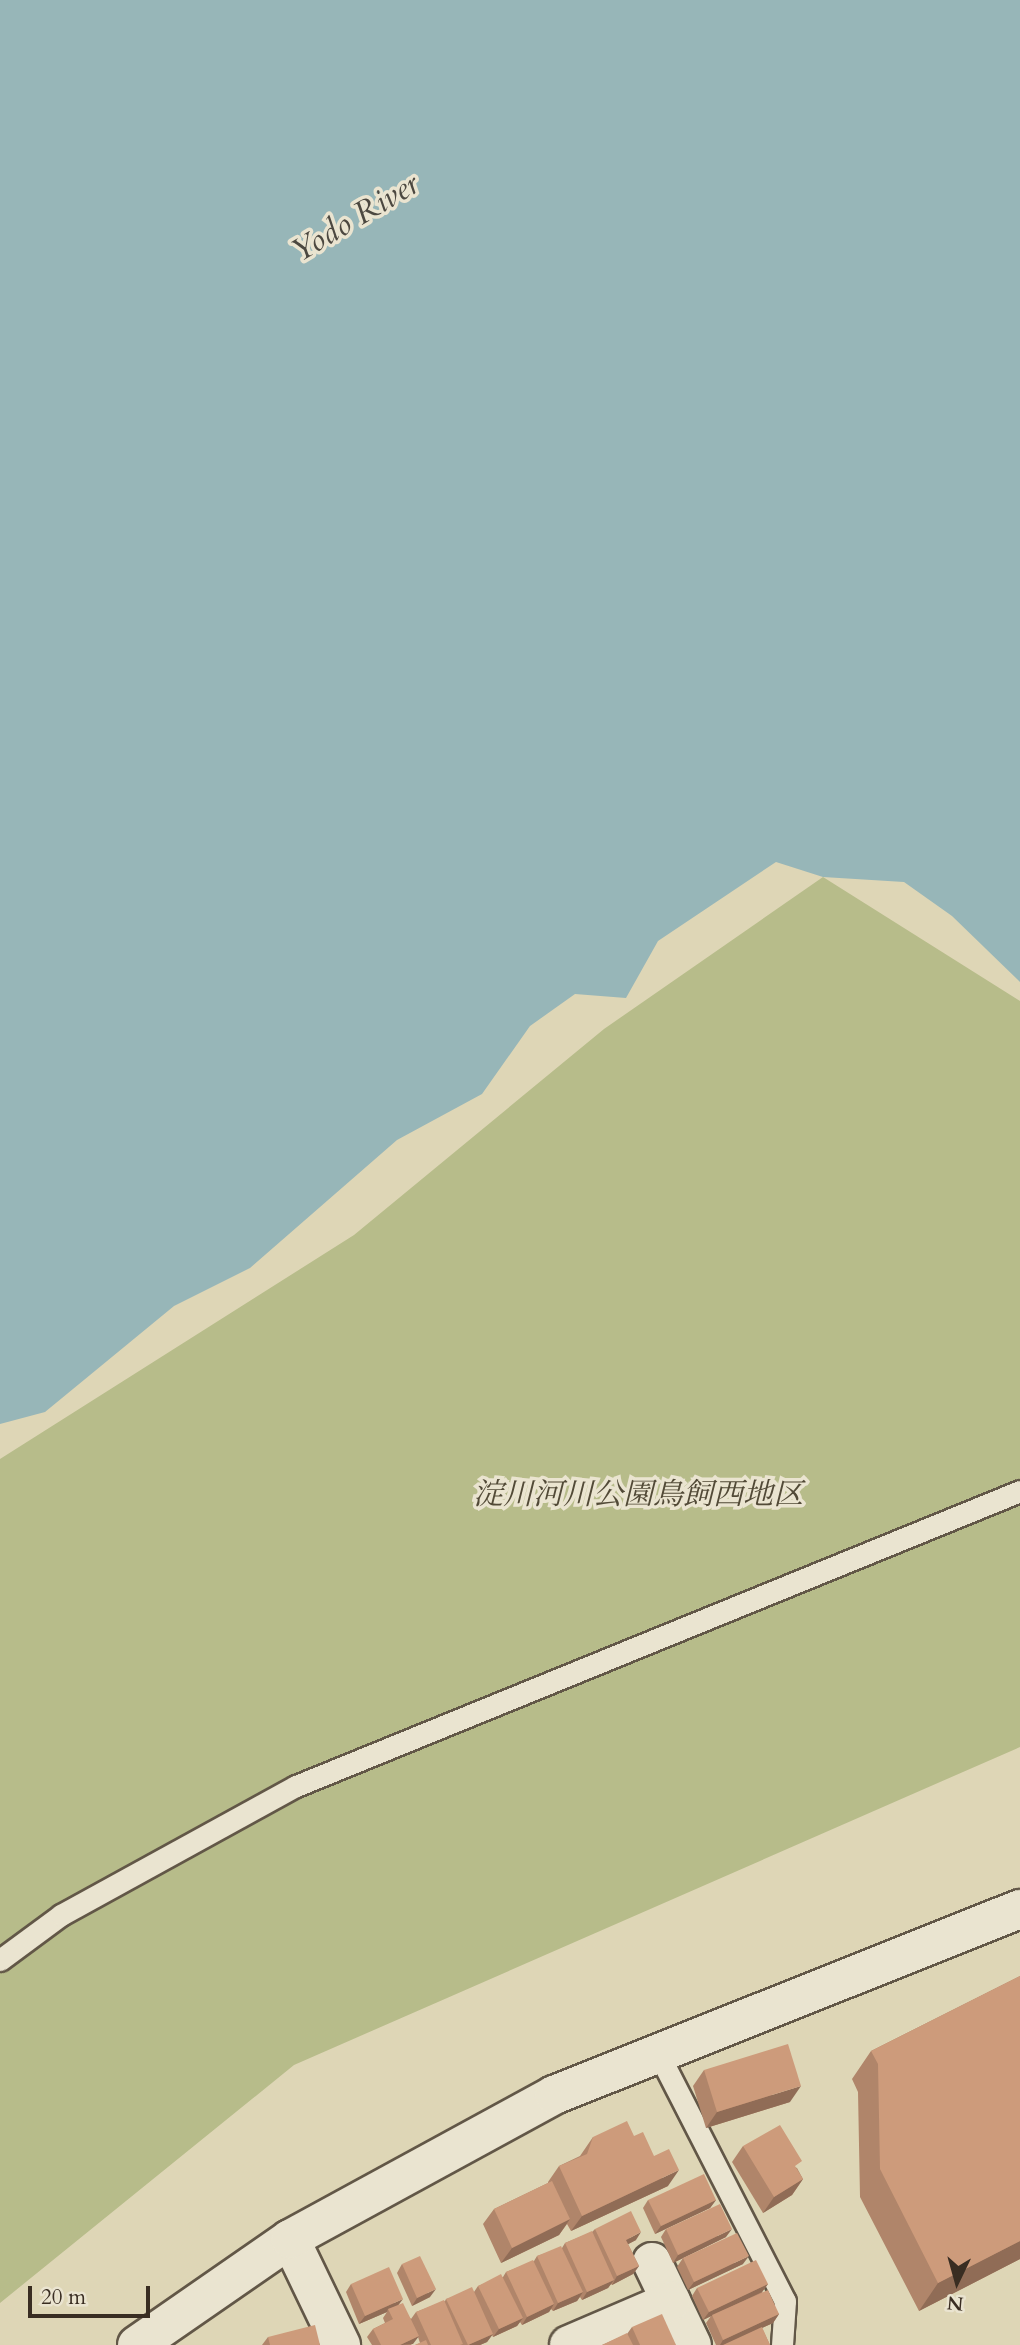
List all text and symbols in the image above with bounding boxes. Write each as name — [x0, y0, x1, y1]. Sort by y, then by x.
water label: Yodo River — [284, 165, 426, 271]
park label: 淀川河川公園鳥飼西地区 — [473, 1477, 803, 1513]
north arrow — [922, 2247, 992, 2317]
scale bar — [32, 2272, 154, 2316]
text: 20 m — [41, 2283, 86, 2312]
text: N — [946, 2289, 965, 2317]

